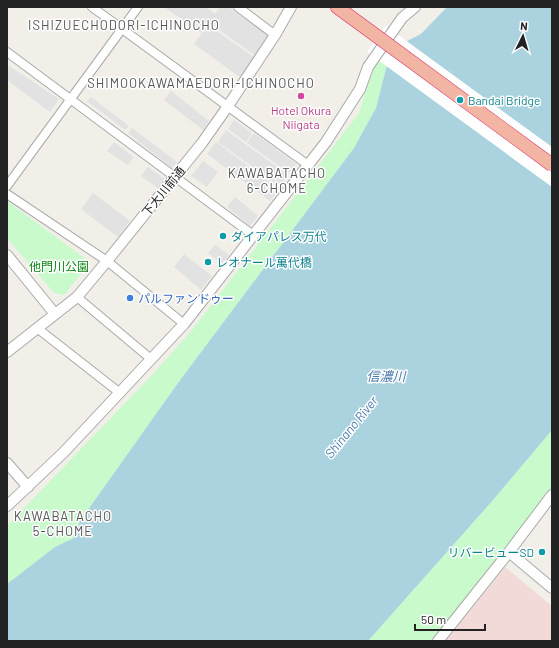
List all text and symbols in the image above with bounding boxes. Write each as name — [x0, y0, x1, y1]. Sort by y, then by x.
north arrow — [503, 16, 543, 56]
district label: ISHIZUECHODORI-ICHINOCHO — [28, 17, 220, 33]
text: N — [520, 19, 528, 32]
district label: SHIMOOKAWAMAEDORI-ICHINOCHO — [87, 75, 315, 91]
marker: Hotel Okura Niigata — [296, 91, 306, 101]
place label: Bandai Bridge — [468, 93, 540, 107]
marker: Bandai Bridge — [455, 95, 465, 105]
place label: Hotel Okura Niigata — [271, 103, 331, 131]
street label: 下大川前通 — [139, 163, 187, 219]
district label: KAWABATACHO 6-CHOME — [228, 165, 326, 196]
place label: ダイアパレス万代 — [231, 229, 327, 243]
marker: ダイアパレス万代 — [218, 231, 228, 241]
place label: レオナール萬代橋 — [216, 255, 312, 269]
marker: レオナール萬代橋 — [203, 257, 213, 267]
park label: 他門川公園 — [29, 259, 89, 273]
place label: パルファンドゥー — [138, 291, 234, 305]
marker: パルファンドゥー — [125, 293, 135, 303]
water label: 信濃川 — [366, 368, 407, 384]
water label: Shinano River — [321, 392, 381, 461]
district label: KAWABATACHO 5-CHOME — [14, 508, 112, 539]
place label: リバービューSD — [448, 545, 534, 559]
marker: リバービューSD — [537, 547, 547, 557]
scale bar — [415, 606, 485, 632]
text: 50 m — [421, 612, 446, 626]

